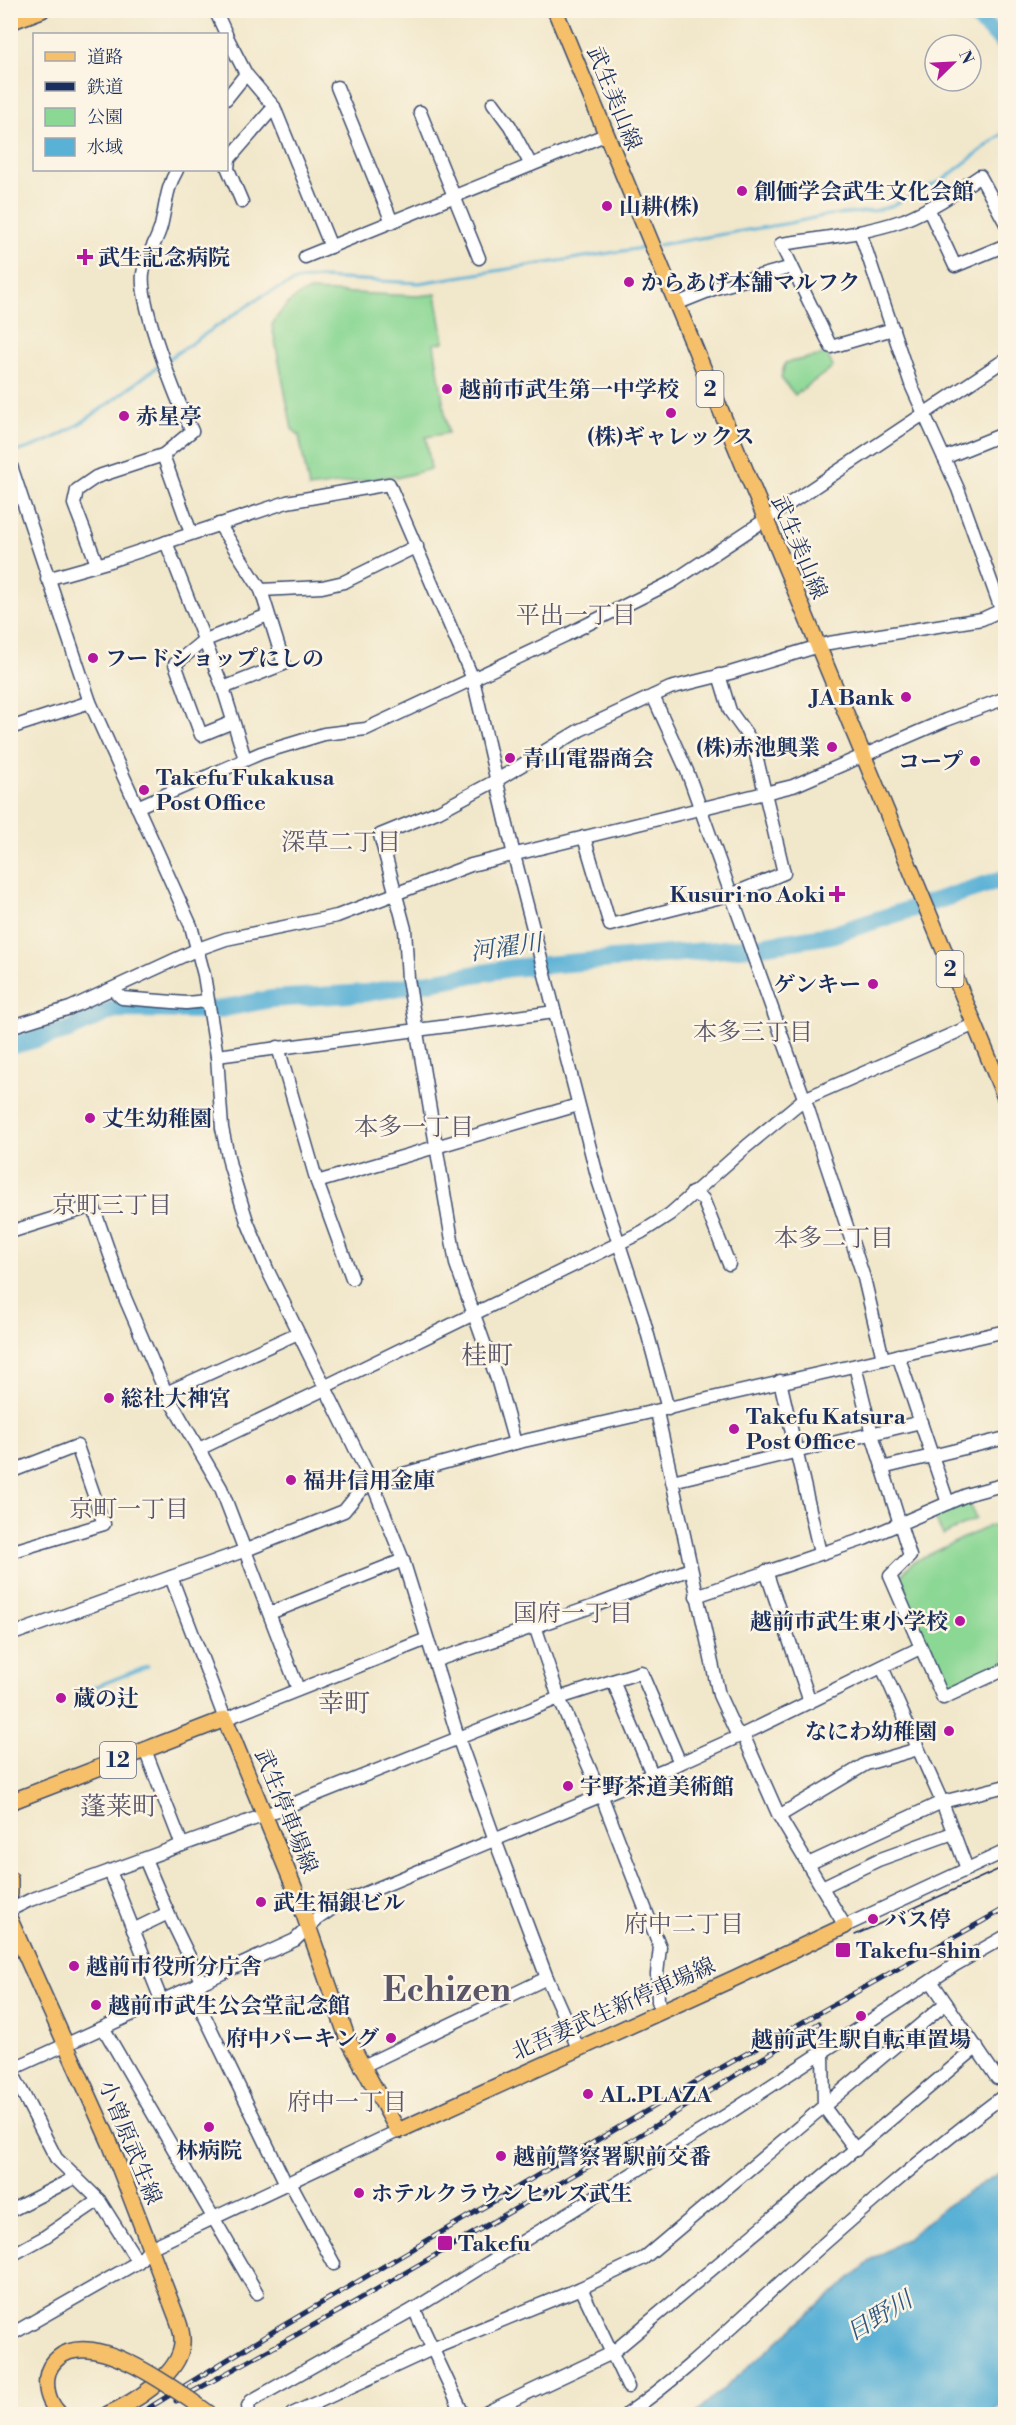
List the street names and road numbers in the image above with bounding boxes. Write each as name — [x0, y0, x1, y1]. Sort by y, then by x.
street label: 武生美山線 — [580, 43, 647, 155]
road number: 2 — [696, 371, 724, 407]
street label: 武生美山線 — [765, 492, 833, 603]
road number: 2 — [936, 951, 964, 987]
road number: 12 — [100, 1742, 136, 1778]
street label: 武生停車場線 — [248, 1745, 323, 1878]
street label: 北吾妻武生新停車場線 — [508, 1952, 720, 2066]
street label: 小曽原武生線 — [92, 2076, 167, 2209]

